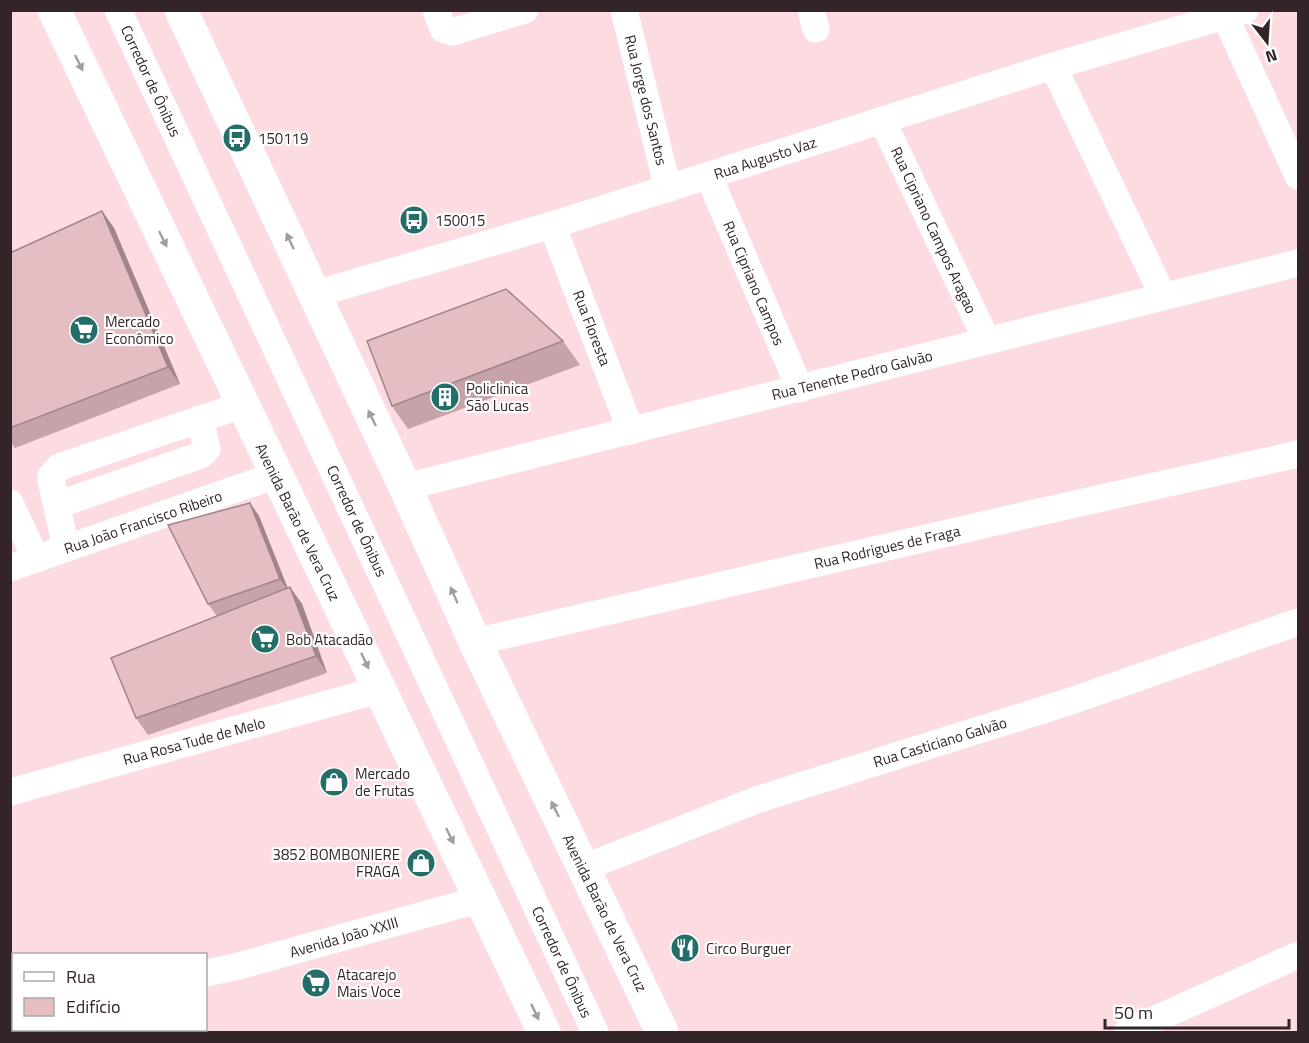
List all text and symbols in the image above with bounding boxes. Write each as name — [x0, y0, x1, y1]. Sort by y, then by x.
north arrow — [1237, 12, 1297, 72]
street label: Corredor de Ônibus — [115, 21, 187, 141]
street label: Rua Jorge dos Santos — [619, 32, 673, 168]
text: N — [1263, 43, 1280, 69]
one-way arrow — [74, 55, 83, 72]
bus stop icon: 150119 — [221, 122, 253, 154]
place label: 150119 — [258, 127, 308, 150]
street label: Rua Augusto Vaz — [711, 131, 819, 185]
street label: Rua Cipriano Campos Aragao — [885, 143, 983, 317]
bus stop icon: 150015 — [398, 204, 430, 236]
place label: 150015 — [435, 209, 485, 232]
street label: Rua Cipriano Campos — [717, 217, 791, 349]
one-way arrow — [158, 231, 168, 248]
one-way arrow — [285, 233, 294, 250]
street label: Rua Floresta — [567, 287, 617, 370]
place label: Mercado Econômico — [105, 310, 174, 350]
supermarket icon: Mercado Econômico — [68, 314, 100, 346]
street label: Rua Tenente Pedro Galvão — [769, 344, 935, 406]
place label: Policlinica São Lucas — [466, 377, 529, 417]
building icon: Policlinica São Lucas — [429, 381, 461, 413]
one-way arrow — [368, 409, 377, 426]
street label: Avenida Barão de Vera Cruz — [250, 439, 346, 605]
street label: Corredor de Ônibus — [321, 461, 393, 581]
street label: Rua João Francisco Ribeiro — [61, 484, 225, 560]
street label: Rua Rodrigues de Fraga — [812, 519, 963, 575]
one-way arrow — [449, 585, 459, 603]
supermarket icon: Bob Atacadão — [249, 623, 281, 655]
place label: Bob Atacadão — [286, 628, 373, 651]
one-way arrow — [360, 652, 369, 669]
street label: Rua Rosa Tude de Melo — [120, 711, 268, 771]
street label: Rua Casticiano Galvão — [870, 711, 1010, 773]
place label: Mercado de Frutas — [355, 762, 414, 802]
shop icon: Mercado de Frutas — [318, 766, 350, 798]
one-way arrow — [551, 801, 560, 818]
one-way arrow — [446, 827, 455, 844]
street label: Avenida Barão de Vera Cruz — [557, 830, 653, 996]
place label: 3852 BOMBONIERE FRAGA — [273, 843, 400, 883]
shop icon: 3852 BOMBONIERE FRAGA — [405, 847, 437, 879]
street label: Corredor de Ônibus — [526, 902, 598, 1022]
street label: Avenida João XXIII — [287, 910, 401, 964]
restaurant icon: Circo Burguer — [669, 932, 701, 964]
place label: Circo Burguer — [706, 937, 791, 960]
legend — [12, 953, 207, 1031]
text: Rua — [66, 963, 96, 990]
place label: Atacarejo Mais Voce — [337, 963, 401, 1003]
supermarket icon: Atacarejo Mais Voce — [300, 967, 332, 999]
scale bar — [1105, 992, 1290, 1030]
text: Edifício — [66, 993, 120, 1020]
text: 50 m — [1114, 999, 1153, 1026]
one-way arrow — [530, 1003, 539, 1020]

